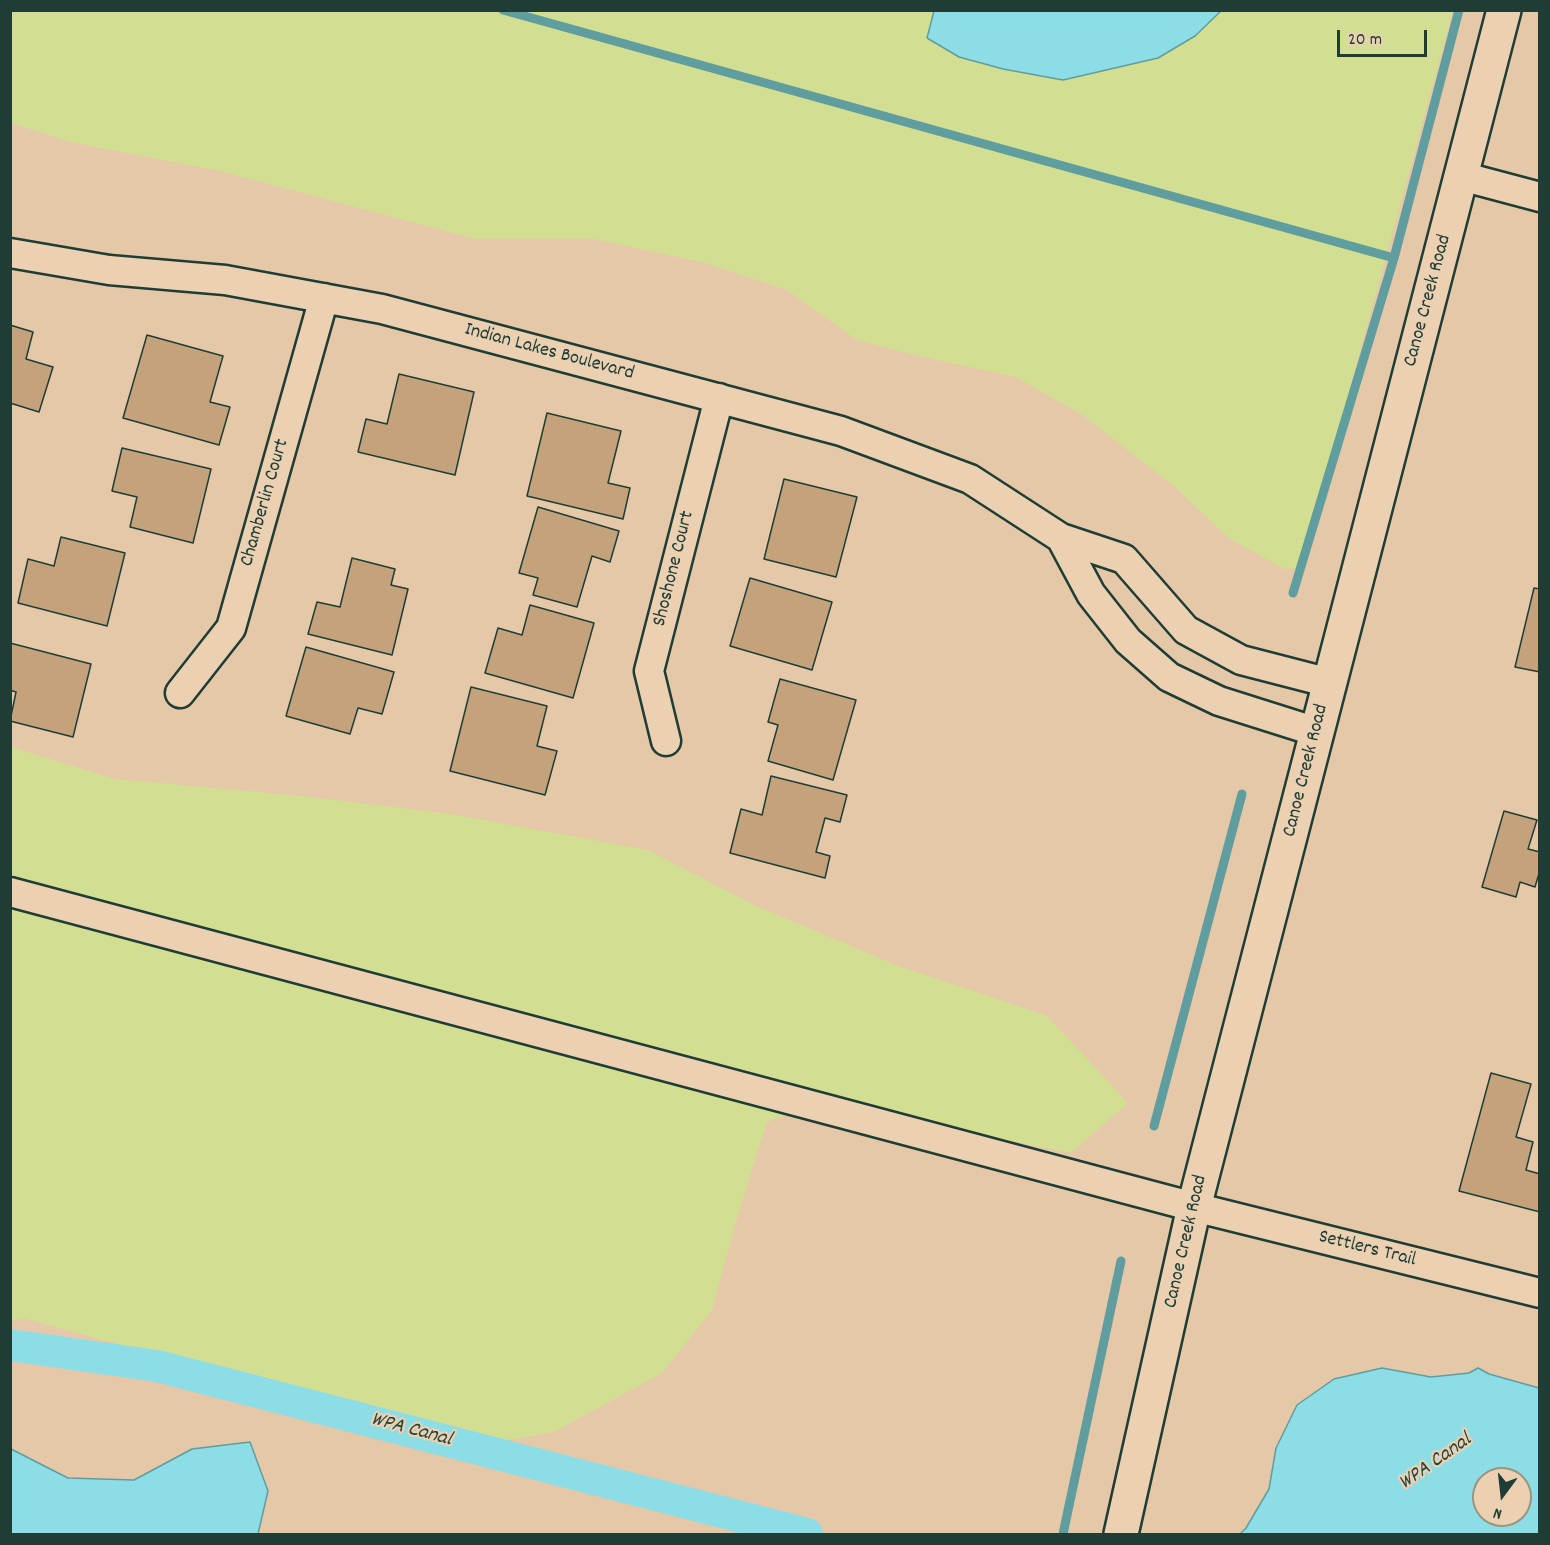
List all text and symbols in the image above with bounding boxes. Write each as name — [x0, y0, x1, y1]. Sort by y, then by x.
scale bar — [1340, 18, 1430, 56]
text: 20 m — [1348, 28, 1382, 53]
street label: Canoe Creek Road — [1400, 232, 1458, 370]
street label: Indian Lakes Boulevard — [462, 319, 636, 387]
street label: Chamberlin Court — [236, 436, 296, 570]
street label: Shoshone Court — [649, 509, 701, 629]
street label: Canoe Creek Road — [1279, 702, 1335, 840]
street label: Canoe Creek Road — [1160, 1173, 1214, 1311]
street label: Settlers Trail — [1316, 1226, 1418, 1274]
water label: WPA Canal — [368, 1408, 454, 1454]
water label: WPA Canal — [1395, 1429, 1477, 1497]
north arrow — [1472, 1467, 1532, 1527]
text: N — [1491, 1501, 1505, 1525]

